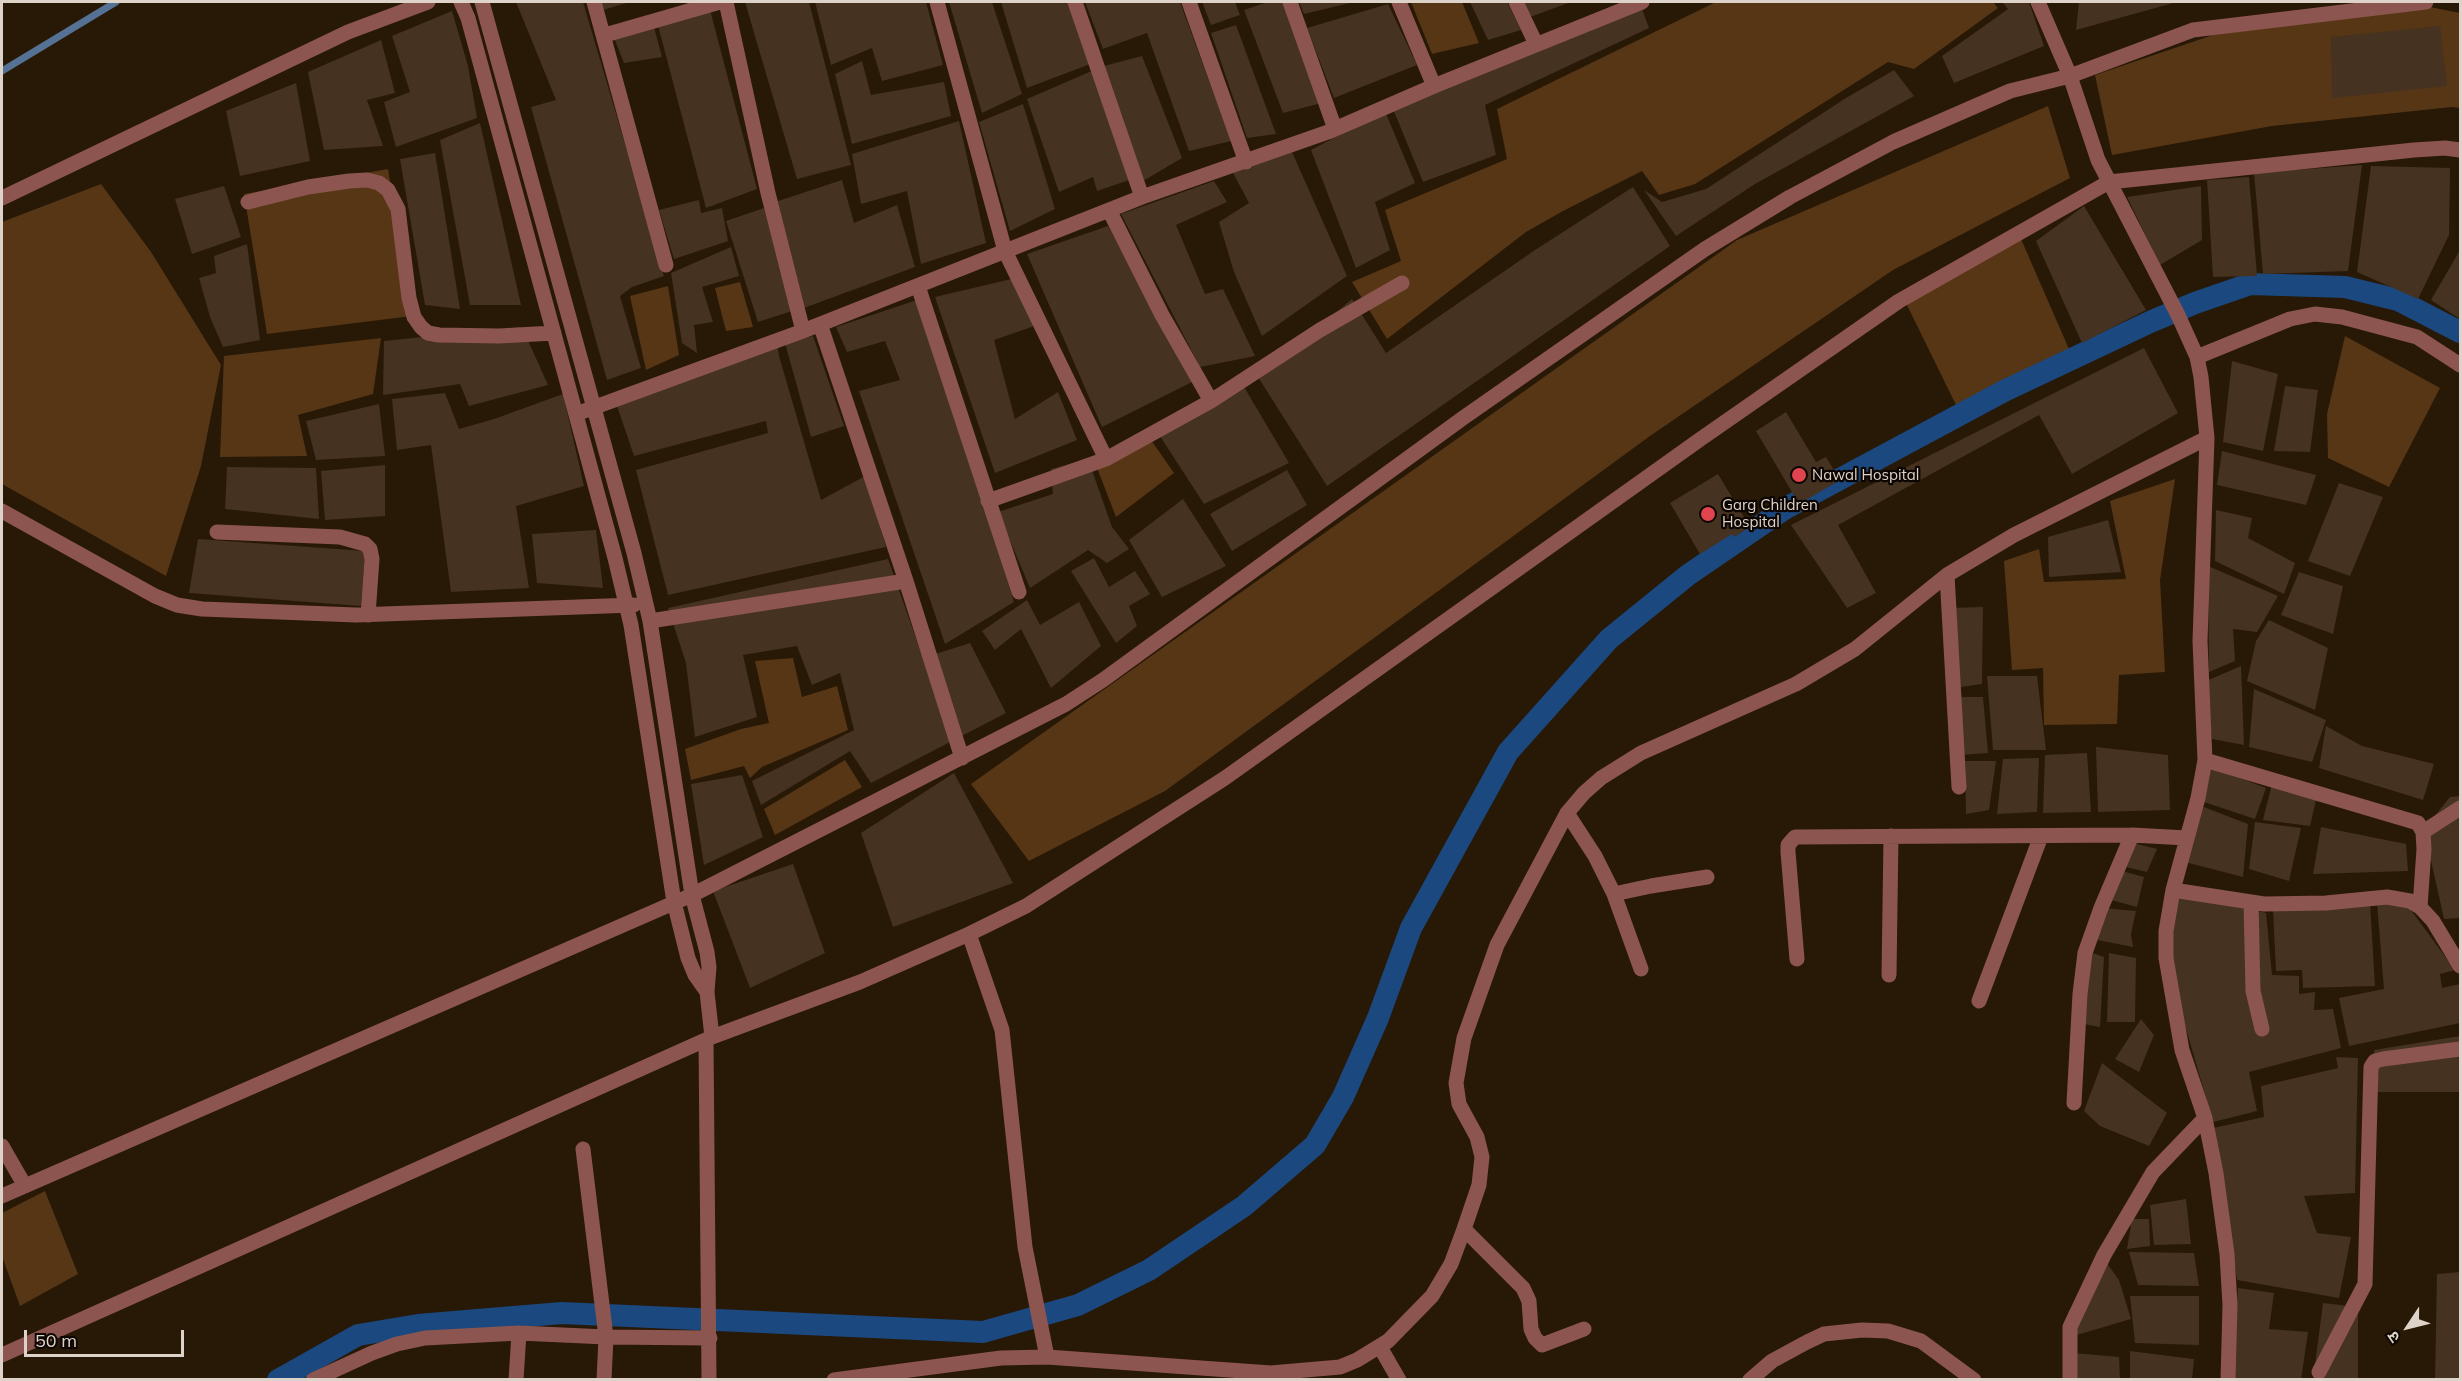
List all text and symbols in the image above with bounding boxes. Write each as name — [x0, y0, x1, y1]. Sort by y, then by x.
marker: Nawal Hospital — [1790, 466, 1808, 484]
place label: Nawal Hospital — [1812, 466, 1919, 484]
place label: Garg Children Hospital — [1722, 496, 1818, 531]
marker: Garg Children Hospital — [1699, 505, 1717, 523]
north arrow — [2378, 1297, 2438, 1357]
scale bar — [27, 1318, 188, 1356]
text: उ — [2382, 1328, 2404, 1347]
text: 50 m — [35, 1329, 77, 1352]

